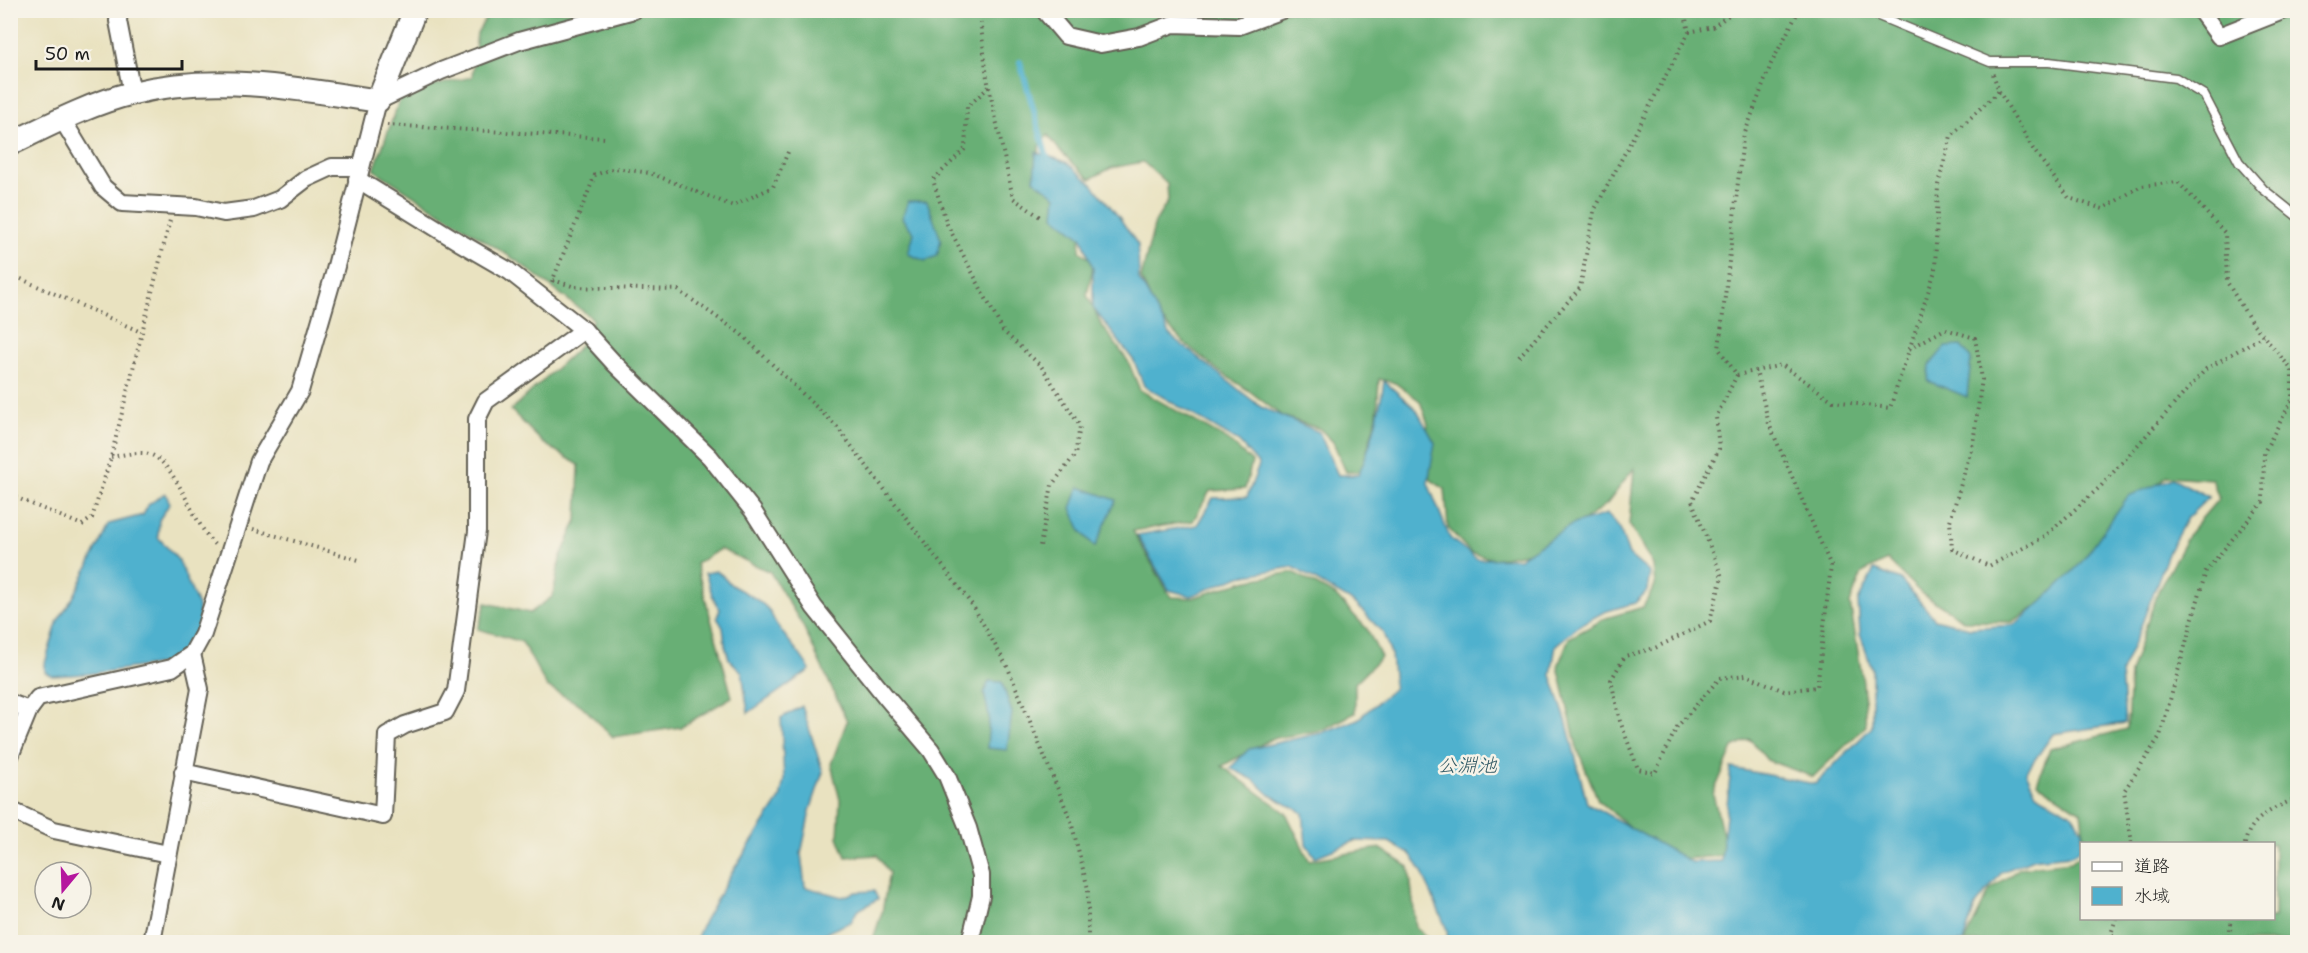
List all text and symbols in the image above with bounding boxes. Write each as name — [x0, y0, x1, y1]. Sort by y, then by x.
scale bar — [36, 33, 182, 71]
text: 50 m — [45, 42, 90, 66]
water label: 公淵池 — [1437, 752, 1498, 778]
legend — [2080, 842, 2275, 920]
text: 道路 — [2134, 854, 2170, 878]
north arrow — [33, 860, 93, 920]
text: 水域 — [2134, 884, 2170, 908]
text: N — [49, 892, 68, 916]

